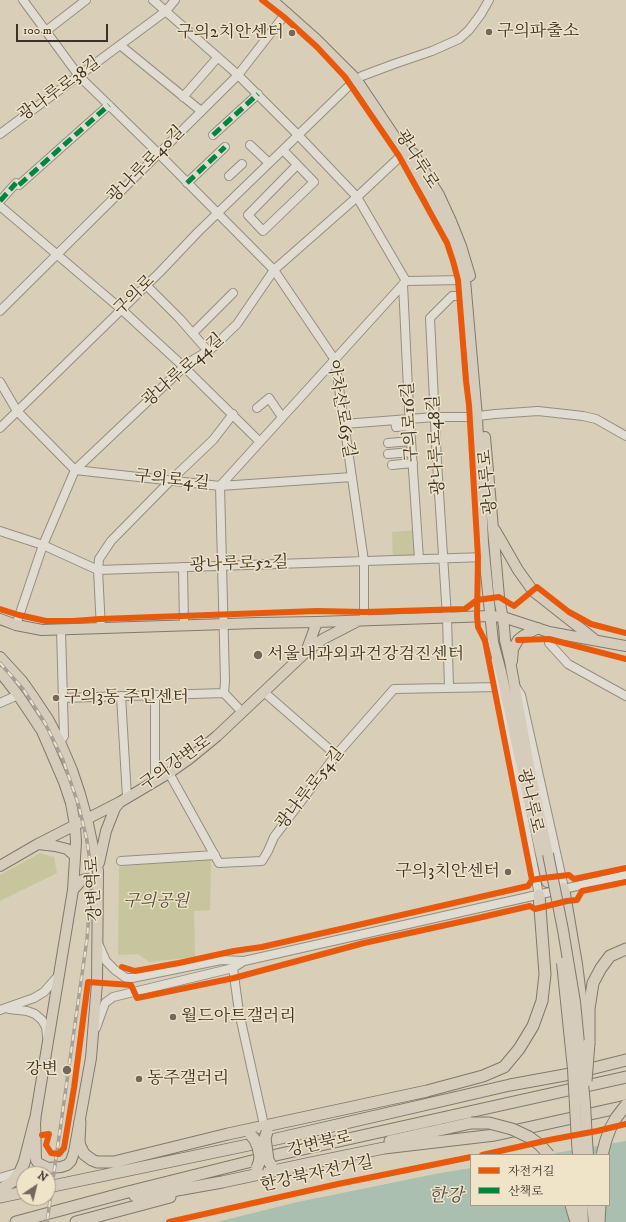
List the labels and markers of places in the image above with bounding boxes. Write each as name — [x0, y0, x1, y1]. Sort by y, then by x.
place label: 구의파출소 — [497, 22, 579, 42]
place label: 구의2치안센터 — [177, 23, 284, 43]
marker: 구의파출소 — [484, 27, 494, 37]
marker: 구의2치안센터 — [287, 28, 297, 38]
place label: 서울내과외과건강검진센터 — [267, 645, 464, 665]
marker: 서울내과외과건강검진센터 — [252, 649, 264, 661]
place label: 구의3동 주민센터 — [64, 688, 189, 708]
marker: 구의3동 주민센터 — [51, 693, 61, 703]
place label: 구의3치안센터 — [395, 862, 500, 882]
marker: 구의3치안센터 — [503, 867, 513, 877]
place label: 월드아트갤러리 — [181, 1007, 296, 1027]
marker: 월드아트갤러리 — [168, 1012, 178, 1022]
place label: 강변 — [25, 1060, 58, 1080]
marker: 강변 — [61, 1064, 73, 1076]
place label: 동주갤러리 — [147, 1069, 229, 1089]
marker: 동주갤러리 — [134, 1074, 144, 1084]

